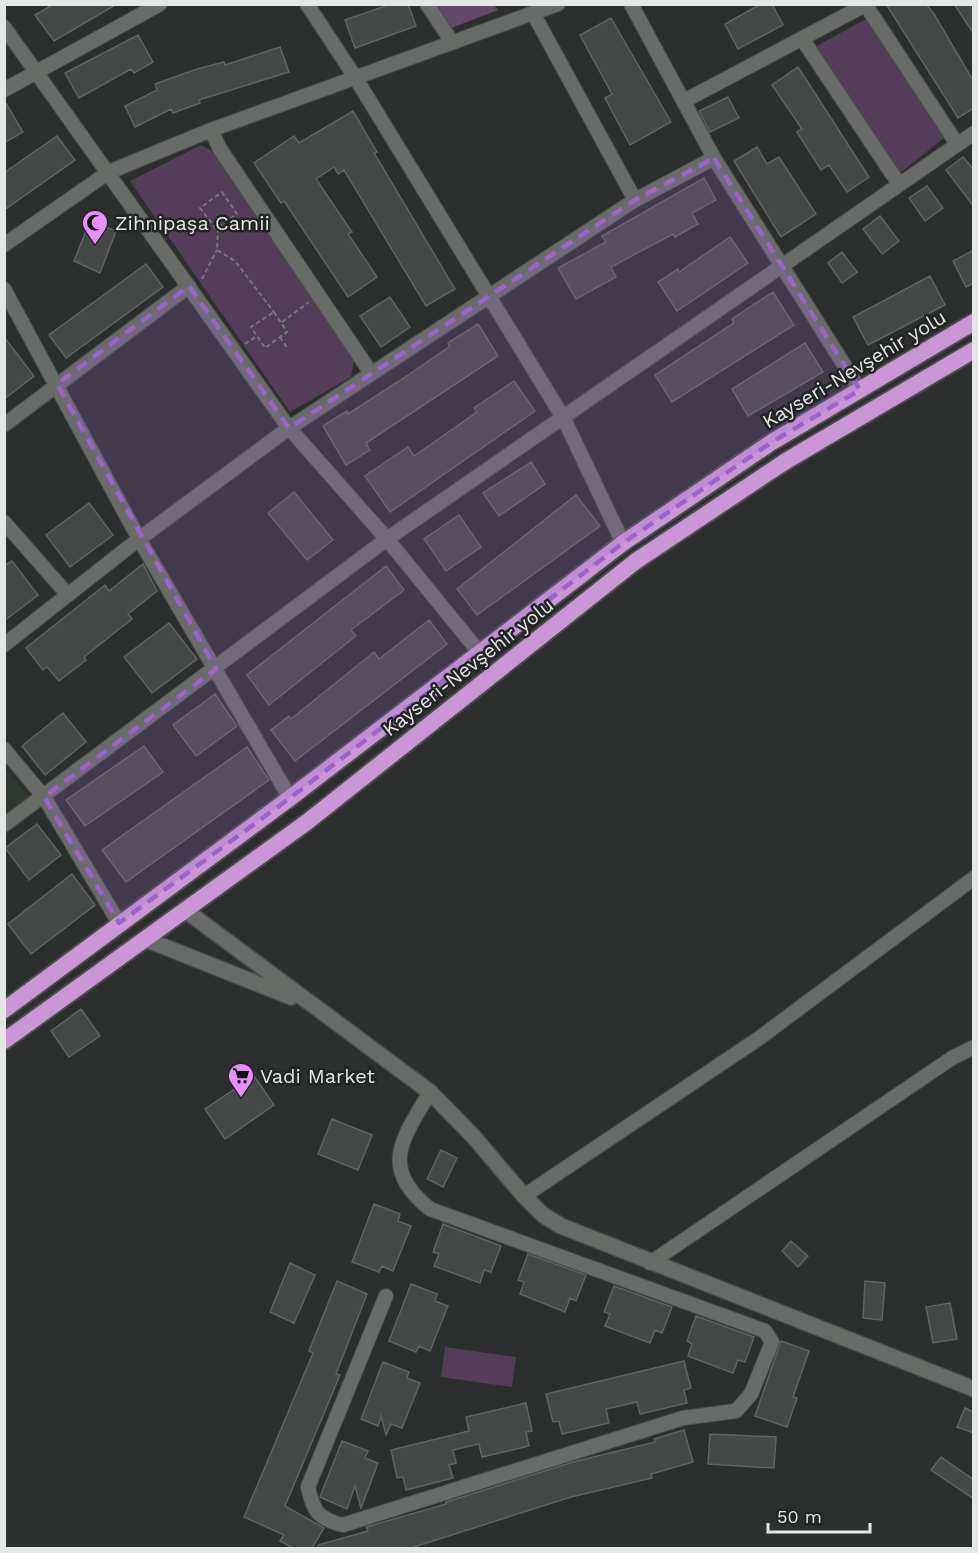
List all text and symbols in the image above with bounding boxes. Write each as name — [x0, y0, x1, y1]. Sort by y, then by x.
mosque icon: Zihnipaşa Camii — [80, 208, 110, 246]
place label: Zihnipaşa Camii — [115, 211, 270, 235]
street label: Kayseri-Nevşehir yolu — [758, 305, 950, 433]
street label: Kayseri-Nevşehir yolu — [378, 593, 558, 741]
supermarket icon: Vadi Market — [226, 1061, 256, 1099]
place label: Vadi Market — [260, 1064, 375, 1088]
scale bar — [768, 1496, 870, 1534]
text: 50 m — [777, 1506, 822, 1527]

